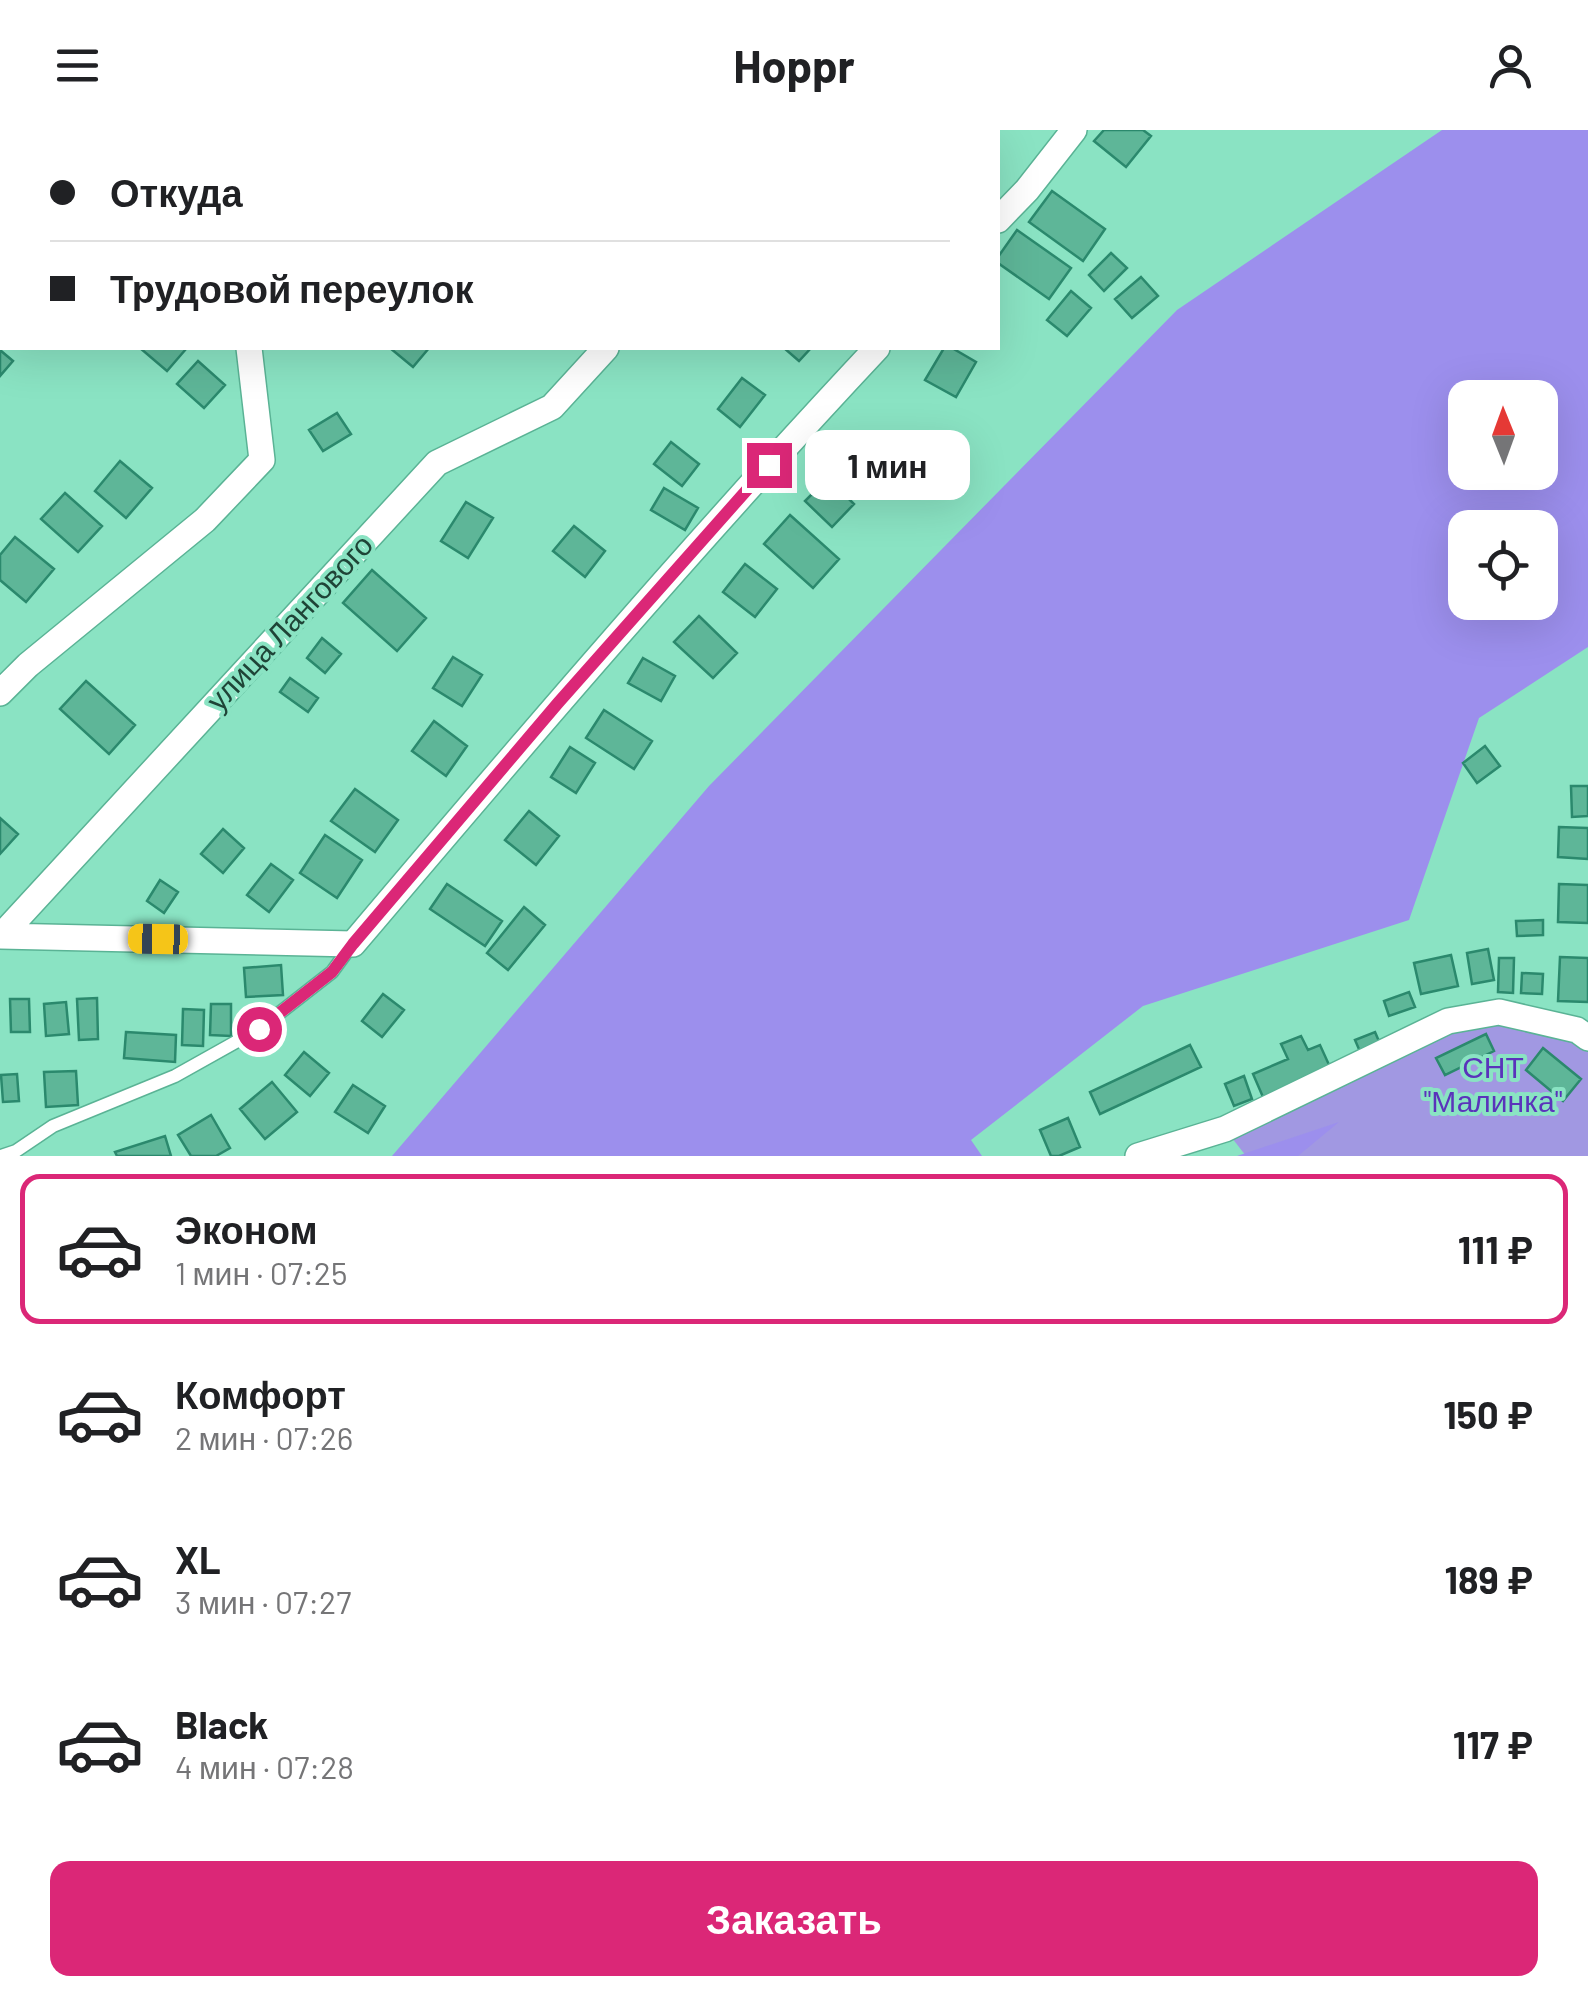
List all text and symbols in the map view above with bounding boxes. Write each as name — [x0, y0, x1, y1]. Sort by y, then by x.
icon: menu — [50, 38, 105, 93]
text: Hoppr — [733, 38, 855, 92]
icon: person — [1483, 38, 1538, 93]
text: Откуда — [110, 169, 243, 215]
text: Трудовой переулок — [110, 265, 473, 311]
north arrow — [1448, 380, 1558, 490]
map controls — [1448, 380, 1558, 620]
callout: 1 мин — [804, 430, 969, 500]
route end — [747, 443, 792, 488]
text: 1 мин — [847, 446, 928, 484]
button: locate — [1448, 510, 1558, 620]
street label: улица Лангового — [198, 526, 379, 717]
car — [128, 923, 188, 955]
route start — [237, 1007, 282, 1052]
park label: СНТ "Малинка" — [1423, 1048, 1563, 1118]
icon: car — [55, 1204, 145, 1294]
text: Эконом — [175, 1206, 318, 1252]
text: 111 ₽ — [1458, 1226, 1533, 1272]
text: 1 мин · 07:25 — [175, 1253, 347, 1291]
icon: car — [55, 1369, 145, 1459]
text: Комфорт — [175, 1371, 346, 1417]
text: 150 ₽ — [1443, 1391, 1533, 1437]
text: 2 мин · 07:26 — [175, 1418, 353, 1456]
icon: car — [55, 1534, 145, 1624]
text: XL — [175, 1536, 221, 1582]
text: 189 ₽ — [1445, 1556, 1533, 1602]
text: 3 мин · 07:27 — [175, 1582, 351, 1620]
icon: car — [55, 1699, 145, 1789]
text: Black — [175, 1701, 269, 1747]
text: 117 ₽ — [1453, 1721, 1533, 1767]
text: 4 мин · 07:28 — [175, 1747, 354, 1785]
button: Заказать — [50, 1861, 1538, 1976]

